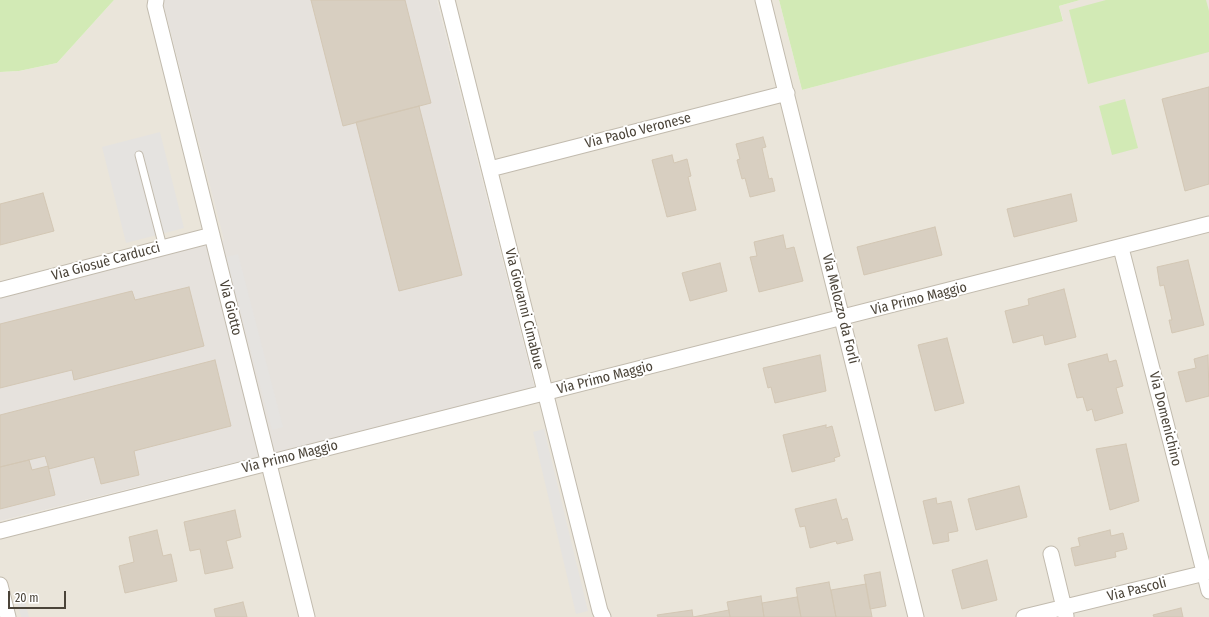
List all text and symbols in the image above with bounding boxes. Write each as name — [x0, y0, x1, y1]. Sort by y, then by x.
street label: Via Paolo Veronese — [583, 110, 693, 152]
street label: Via Giosuè Carducci — [50, 239, 162, 285]
street label: Via Giovanni Cimabue — [501, 247, 547, 371]
street label: Via Melozzo da Forlì — [818, 252, 862, 366]
street label: Via Giotto — [215, 279, 245, 337]
street label: Via Primo Maggio — [869, 279, 969, 319]
street label: Via Primo Maggio — [555, 358, 655, 398]
street label: Via Domenichino — [1145, 370, 1185, 468]
street label: Via Primo Maggio — [240, 437, 340, 477]
street label: Via Pascoli — [1106, 575, 1168, 605]
scale bar — [10, 583, 68, 609]
text: 20 m — [15, 591, 39, 605]

